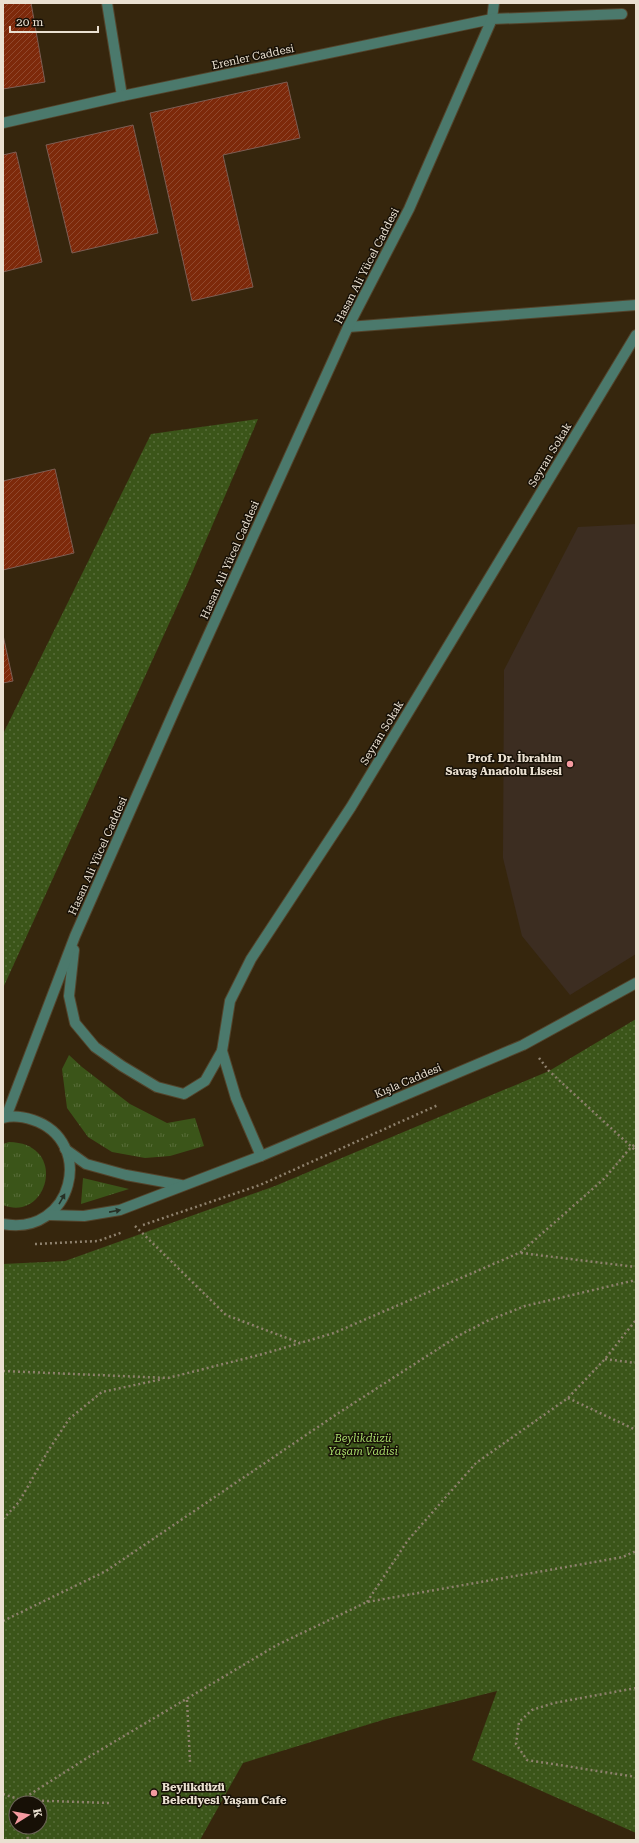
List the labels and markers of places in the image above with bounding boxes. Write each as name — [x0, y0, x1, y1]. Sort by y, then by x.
place label: Prof. Dr. İbrahim Savaş Anadolu Lisesi — [445, 751, 562, 778]
marker: Prof. Dr. İbrahim Savaş Anadolu Lisesi — [565, 759, 575, 769]
place label: Beylikdüzü Belediyesi Yaşam Cafe — [162, 1781, 287, 1807]
marker: Beylikdüzü Belediyesi Yaşam Cafe — [149, 1788, 159, 1798]

